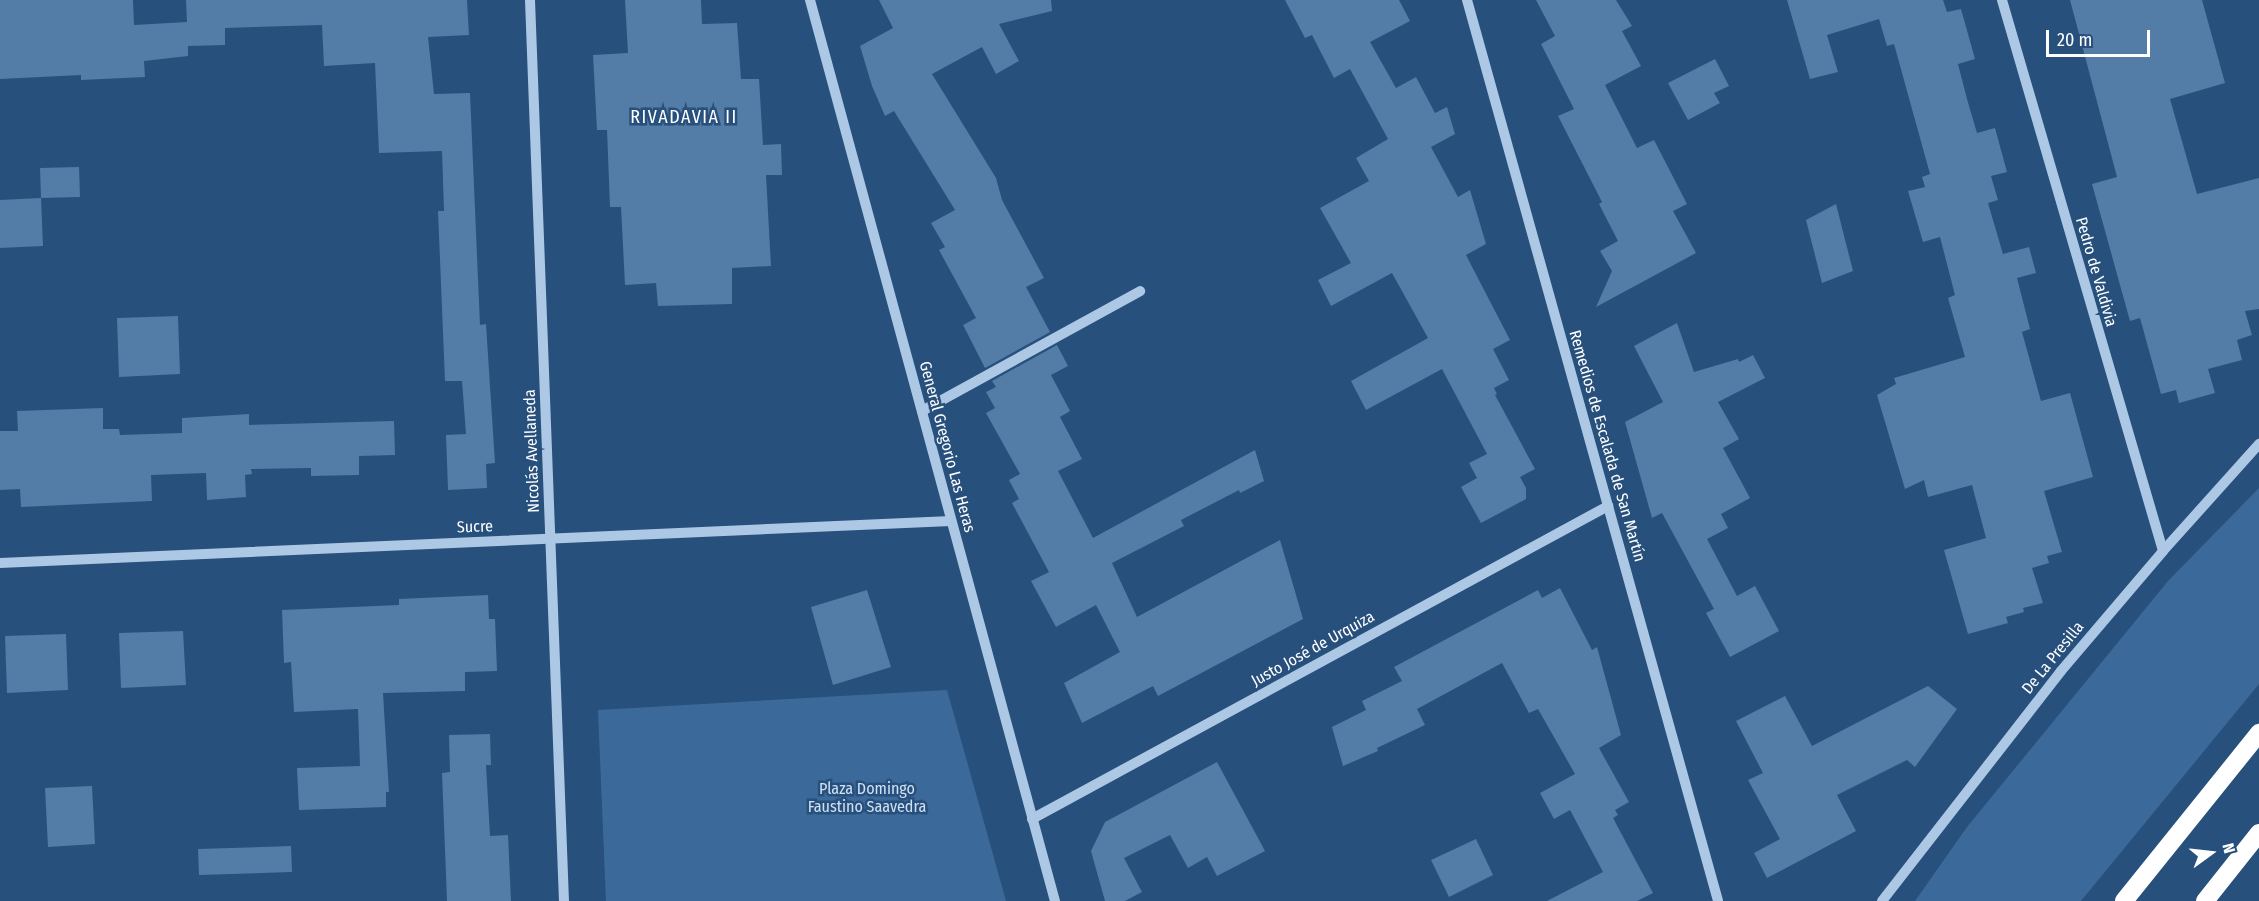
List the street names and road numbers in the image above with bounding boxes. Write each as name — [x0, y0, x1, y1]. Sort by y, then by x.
street label: Pedro de Valdivia — [2071, 215, 2121, 329]
street label: Remedios de Escalada de San Martín — [1565, 328, 1649, 564]
street label: General Gregorio Las Heras — [915, 359, 979, 535]
street label: Nicolás Avellaneda — [520, 389, 544, 513]
street label: Sucre — [457, 517, 493, 537]
street label: Justo José de Urquiza — [1248, 607, 1378, 691]
street label: De La Presilla — [2018, 618, 2088, 698]

